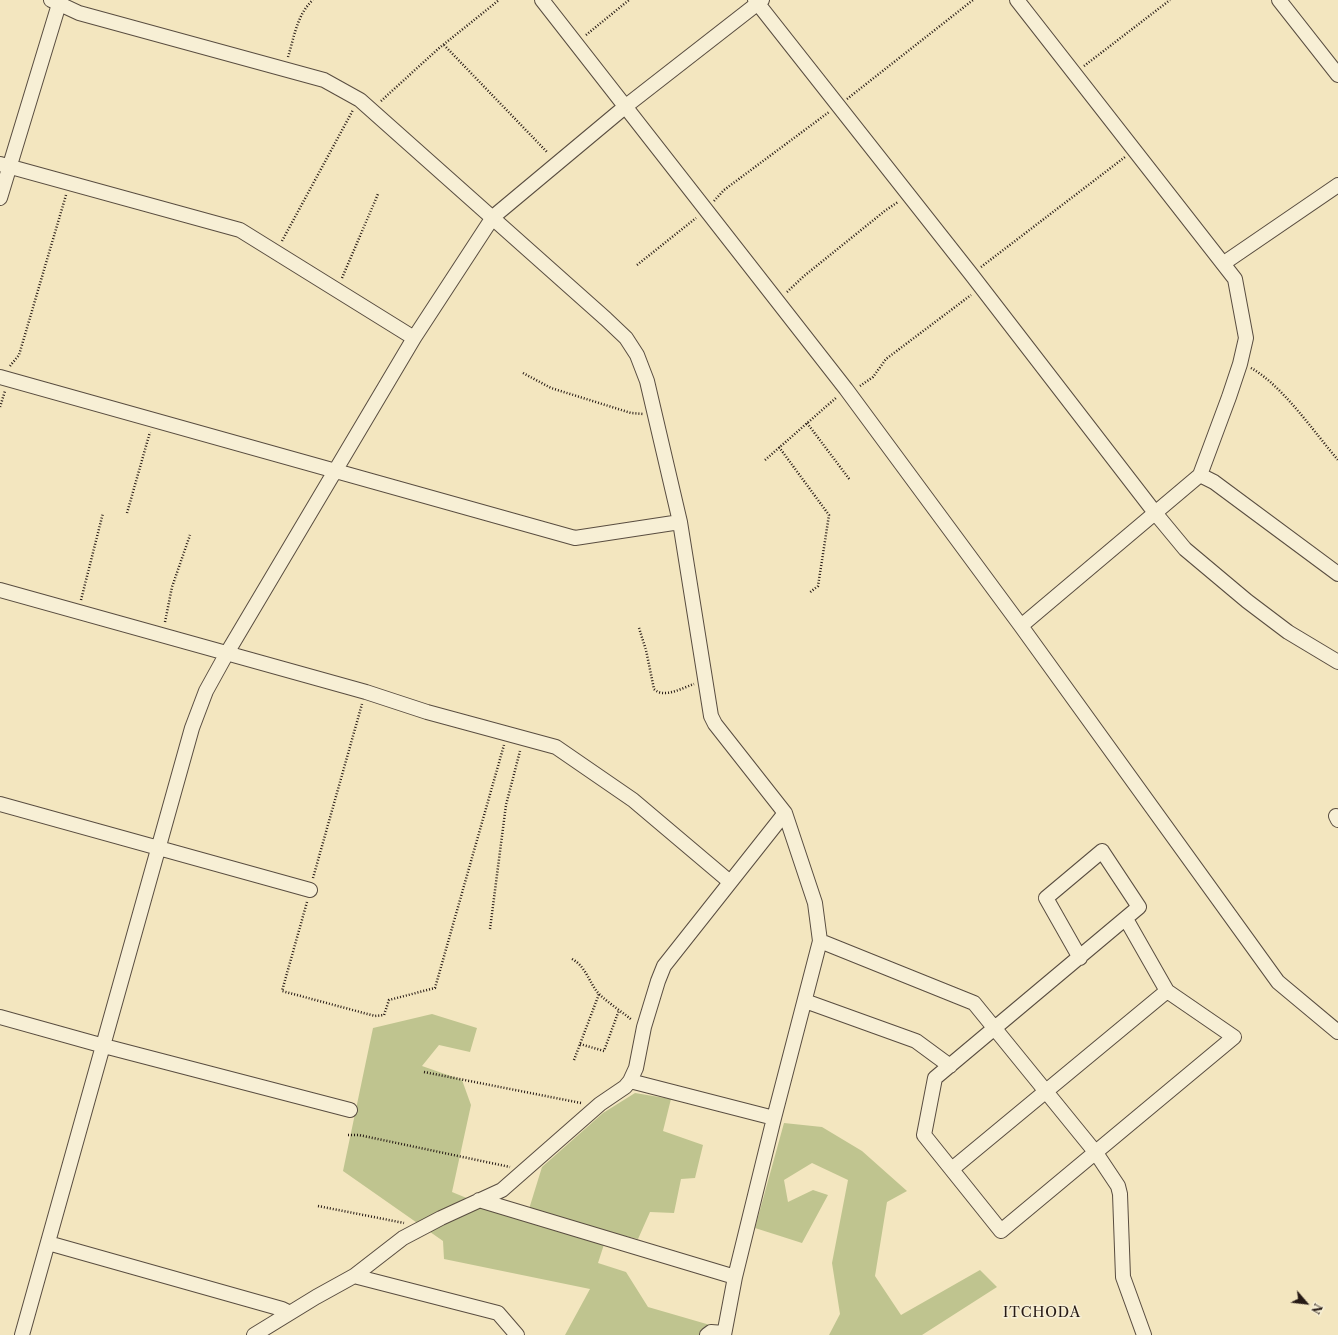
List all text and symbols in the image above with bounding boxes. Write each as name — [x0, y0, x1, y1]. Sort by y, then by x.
north arrow — [1286, 1283, 1326, 1323]
text: N — [1308, 1301, 1325, 1316]
district label: ITCHODA — [1003, 1305, 1081, 1321]

